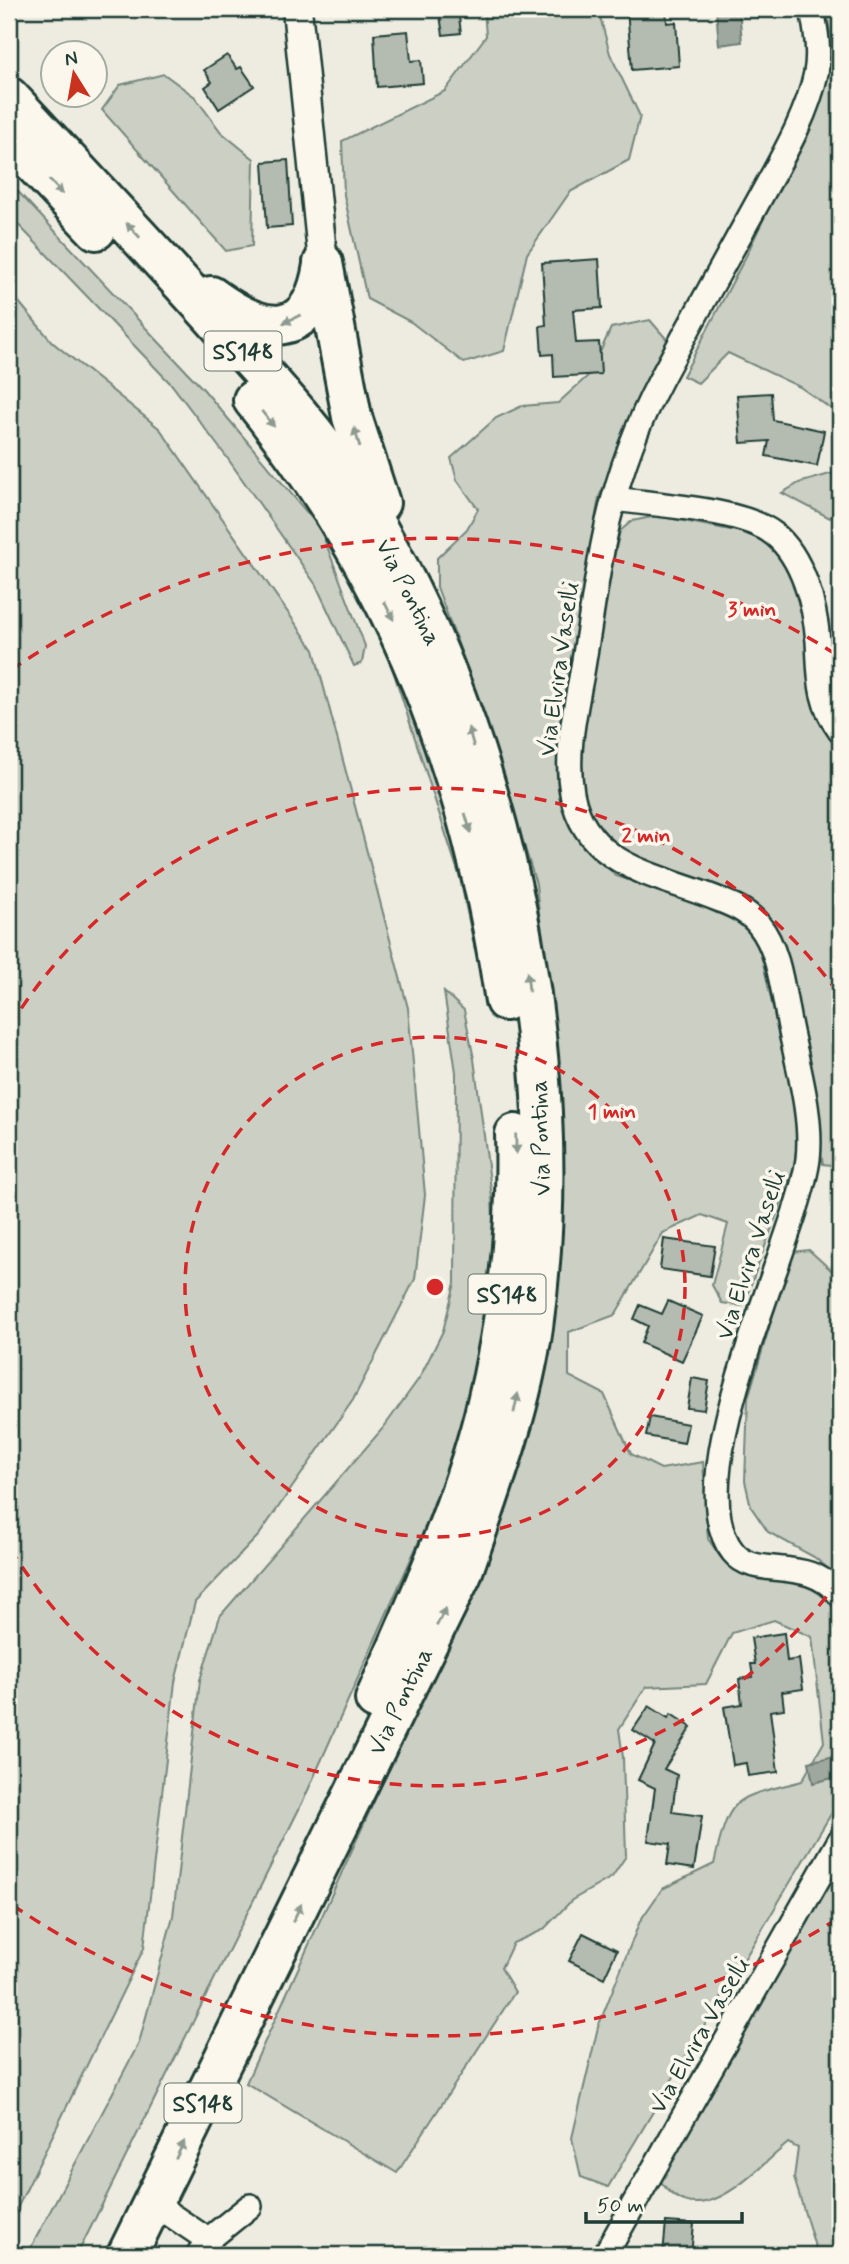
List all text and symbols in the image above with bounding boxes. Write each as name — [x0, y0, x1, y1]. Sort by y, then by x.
north arrow — [38, 38, 108, 108]
text: N — [62, 45, 80, 72]
one-way arrow — [47, 178, 63, 195]
one-way arrow — [126, 222, 142, 239]
one-way arrow — [281, 312, 301, 324]
road number: SS148 — [204, 332, 282, 370]
one-way arrow — [260, 410, 275, 427]
one-way arrow — [352, 426, 362, 447]
street label: Via Pontina — [368, 534, 448, 651]
street label: Via Elvira Vaselli — [532, 580, 587, 759]
text: 3 min — [728, 596, 776, 624]
one-way arrow — [383, 601, 395, 621]
one-way arrow — [466, 726, 476, 747]
one-way arrow — [463, 813, 474, 835]
text: 2 min — [621, 822, 671, 850]
one-way arrow — [522, 971, 533, 993]
street label: Via Pontina — [524, 1079, 559, 1196]
text: 1 min — [588, 1098, 636, 1126]
one-way arrow — [510, 1133, 521, 1155]
street label: Via Elvira Vaselli — [709, 1167, 793, 1344]
road number: SS148 — [468, 1274, 546, 1314]
centre of rings — [423, 1275, 447, 1299]
one-way arrow — [511, 1392, 522, 1414]
one-way arrow — [436, 1607, 447, 1627]
street label: Via Pontina — [362, 1643, 441, 1761]
one-way arrow — [291, 1903, 302, 1923]
street label: Via Elvira Vaselli — [643, 1952, 758, 2120]
road number: SS148 — [164, 2084, 242, 2122]
one-way arrow — [174, 2140, 185, 2160]
scale bar — [586, 2180, 742, 2224]
text: 50 m — [597, 2192, 644, 2220]

